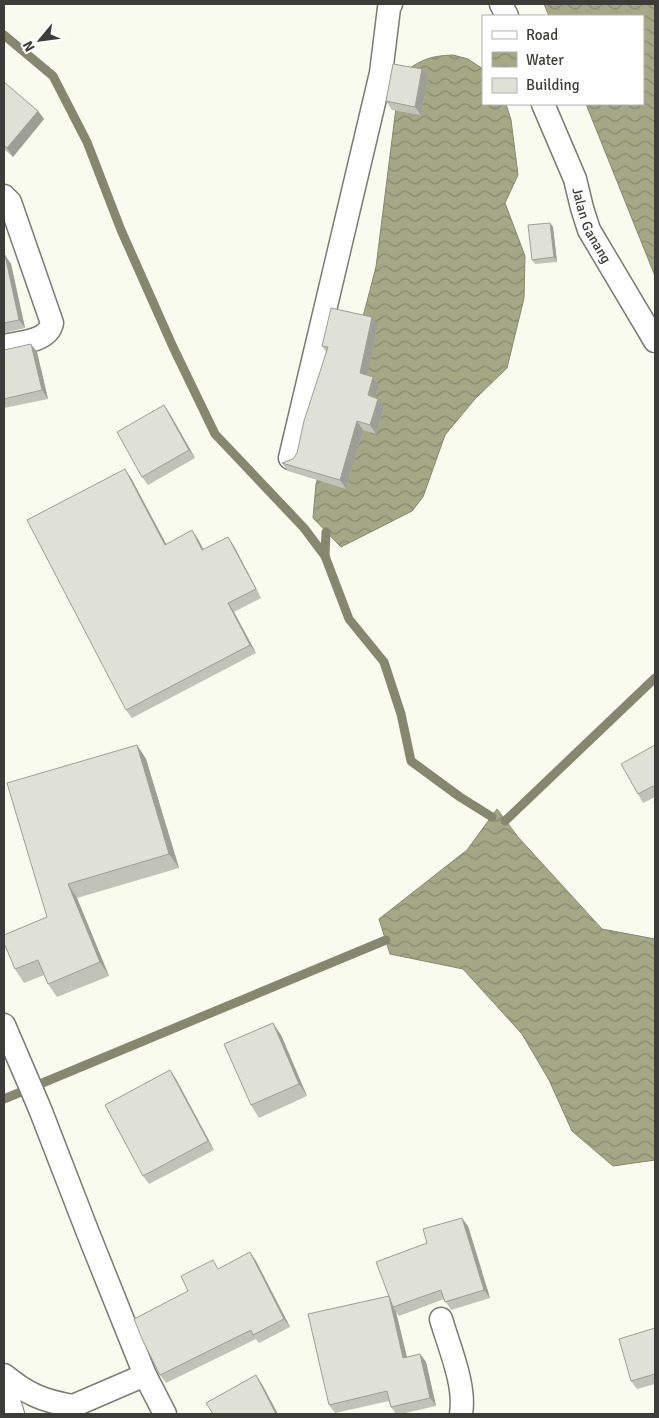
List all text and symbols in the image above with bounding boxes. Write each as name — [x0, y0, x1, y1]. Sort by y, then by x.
north arrow — [15, 15, 65, 65]
legend — [482, 15, 644, 105]
text: Road — [526, 26, 558, 44]
text: N — [19, 38, 39, 54]
text: Water — [526, 51, 564, 69]
text: Building — [526, 76, 580, 94]
street label: Jalan Ganang — [568, 186, 615, 266]

